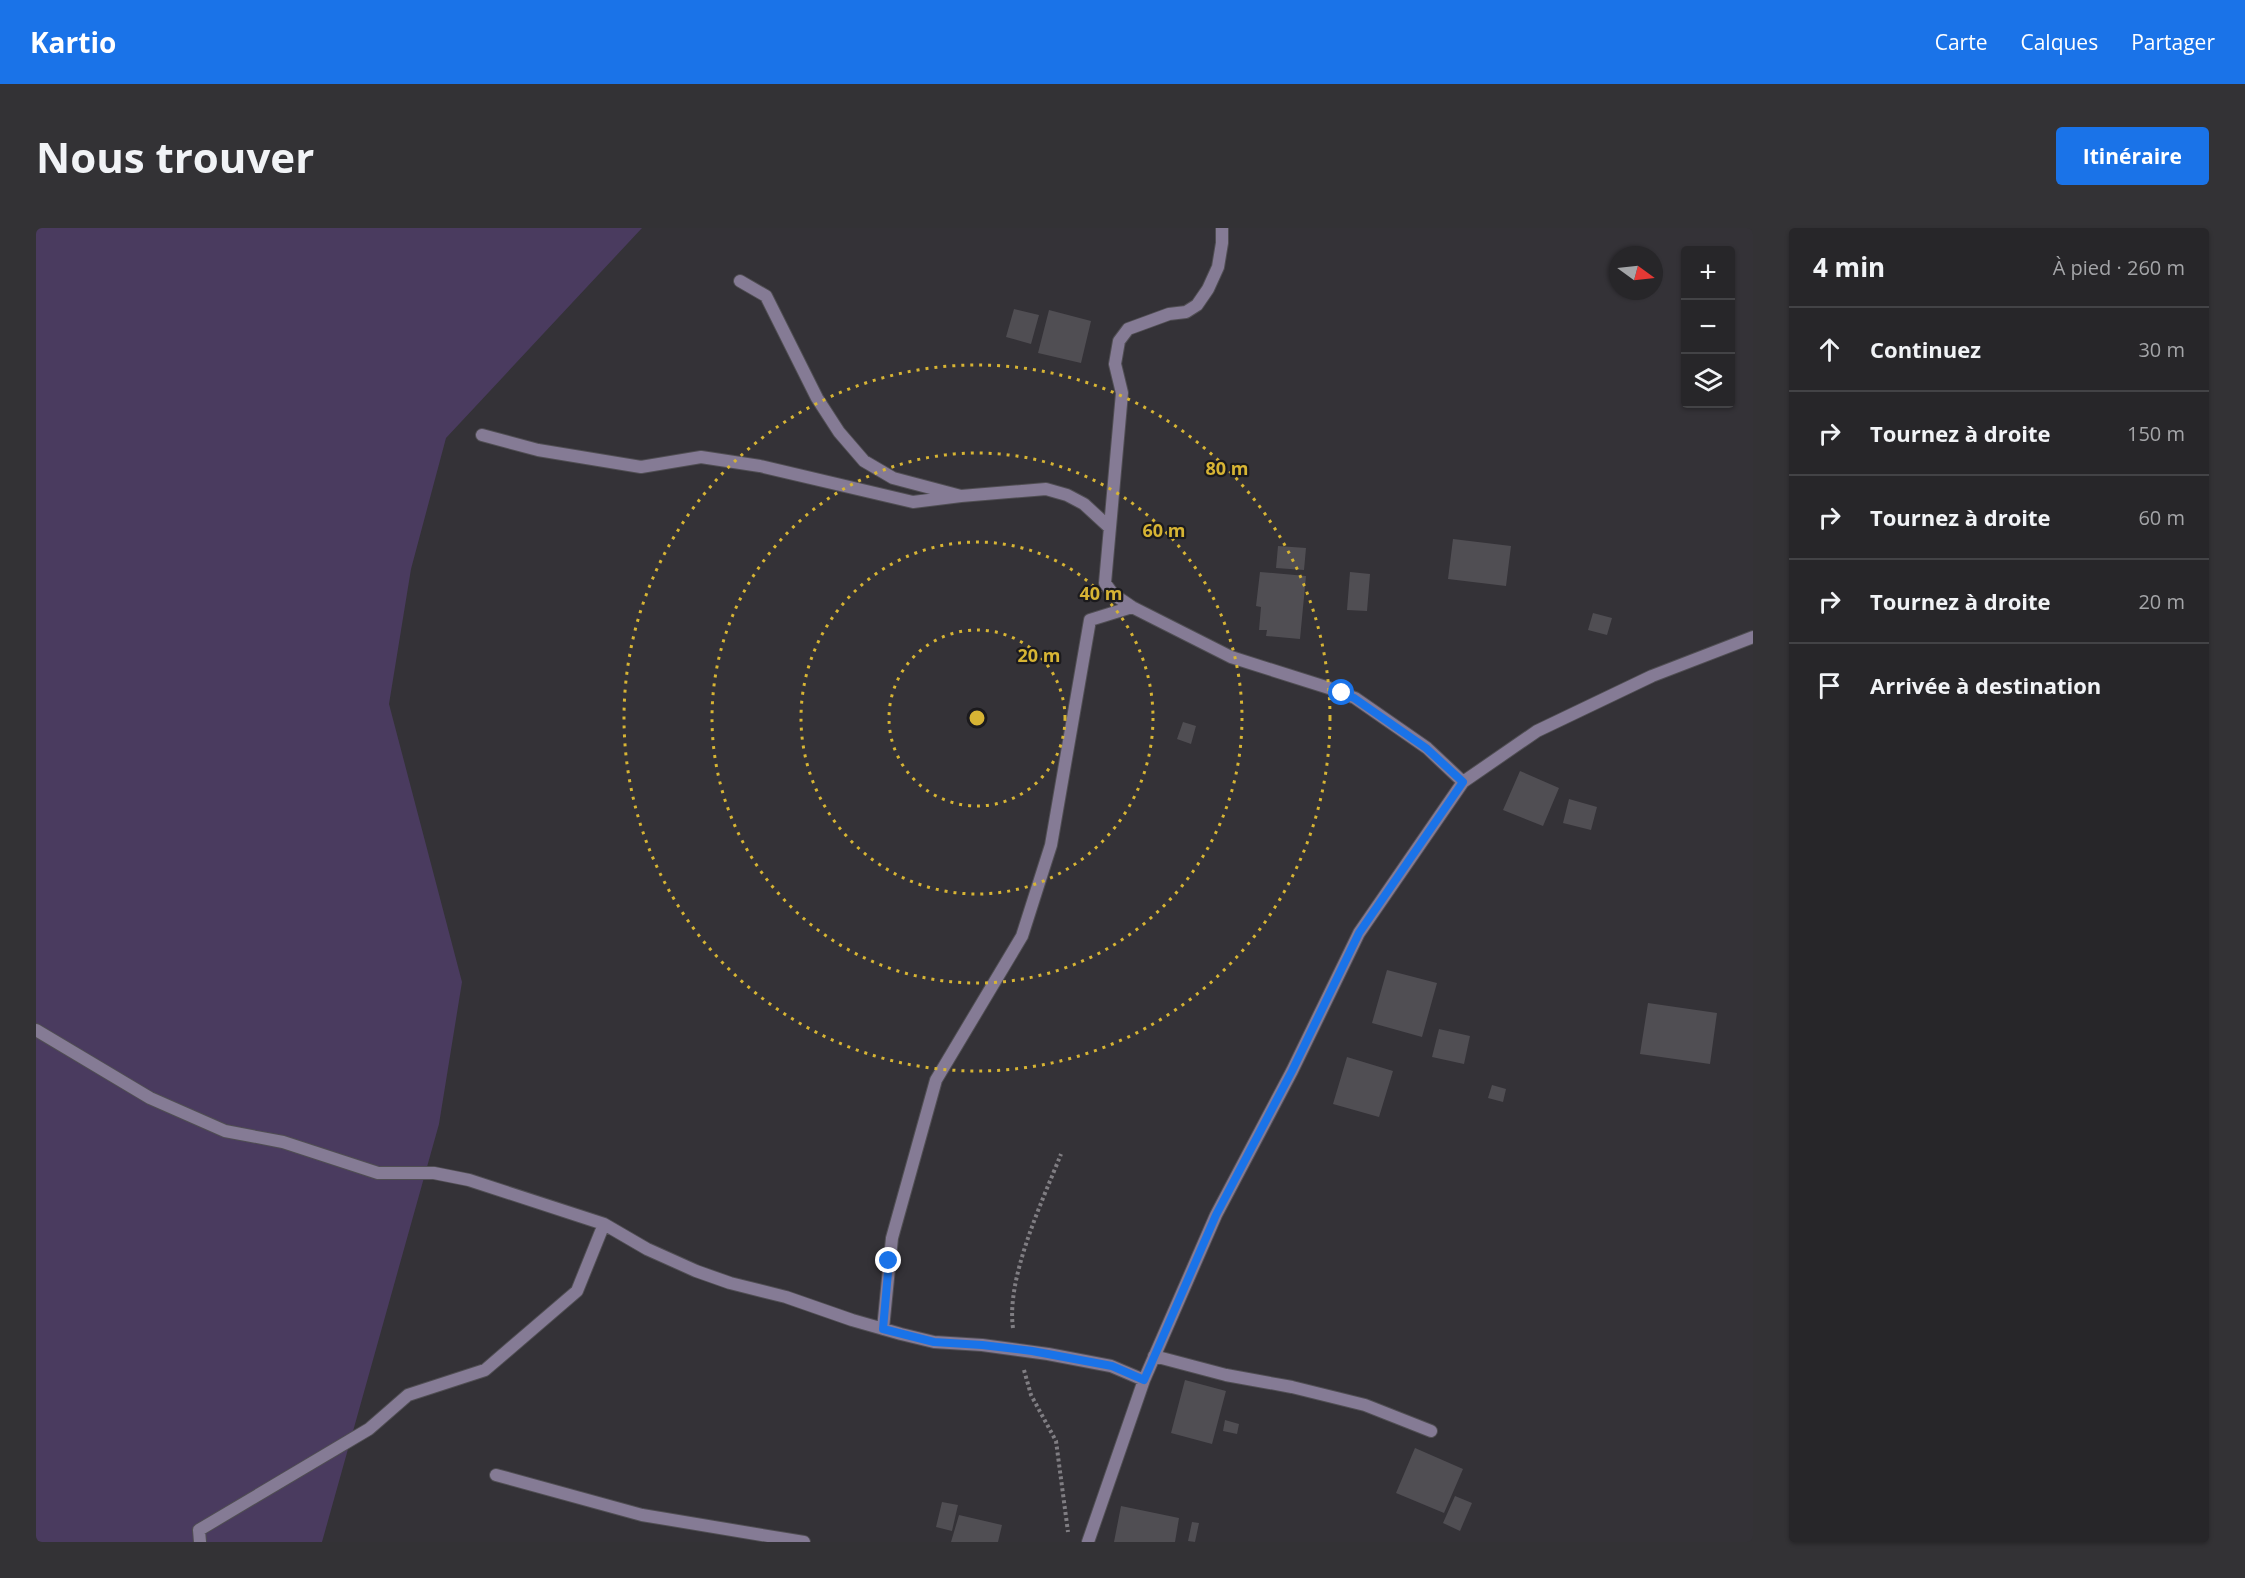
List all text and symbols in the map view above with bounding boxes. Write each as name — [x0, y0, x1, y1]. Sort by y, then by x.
text: Kartio — [30, 23, 116, 61]
text: Carte — [1935, 28, 1987, 56]
text: Calques — [2020, 28, 2098, 56]
text: Partager — [2131, 28, 2215, 56]
button: Itinéraire — [2056, 127, 2209, 185]
text: Nous trouver — [36, 128, 314, 185]
north arrow — [1609, 246, 1663, 300]
map controls — [1681, 246, 1735, 408]
button: + — [1681, 246, 1735, 300]
text: 4 min — [1813, 249, 1885, 285]
text: À pied · 260 m — [2053, 254, 2185, 281]
button: − — [1681, 300, 1735, 354]
icon: ahead — [1813, 333, 1846, 366]
text: Continuez — [1870, 334, 1981, 364]
text: 30 m — [2138, 336, 2185, 363]
button: layers — [1681, 354, 1735, 408]
icon: right — [1813, 417, 1846, 450]
text: Tournez à droite — [1870, 418, 2051, 448]
text: 150 m — [2127, 420, 2185, 447]
text: 80 m — [1206, 456, 1248, 480]
icon: right — [1813, 501, 1846, 534]
text: Tournez à droite — [1870, 502, 2051, 532]
text: 60 m — [2138, 504, 2185, 531]
text: 60 m — [1143, 518, 1185, 542]
text: 40 m — [1080, 581, 1122, 605]
icon: right — [1813, 585, 1846, 618]
text: Tournez à droite — [1870, 586, 2051, 616]
text: 20 m — [2138, 588, 2185, 615]
text: 20 m — [1018, 643, 1060, 667]
icon: arrive — [1813, 669, 1846, 702]
text: Arrivée à destination — [1870, 670, 2101, 700]
route start — [1328, 679, 1354, 705]
centre of rings — [967, 708, 987, 728]
route end — [875, 1247, 901, 1273]

